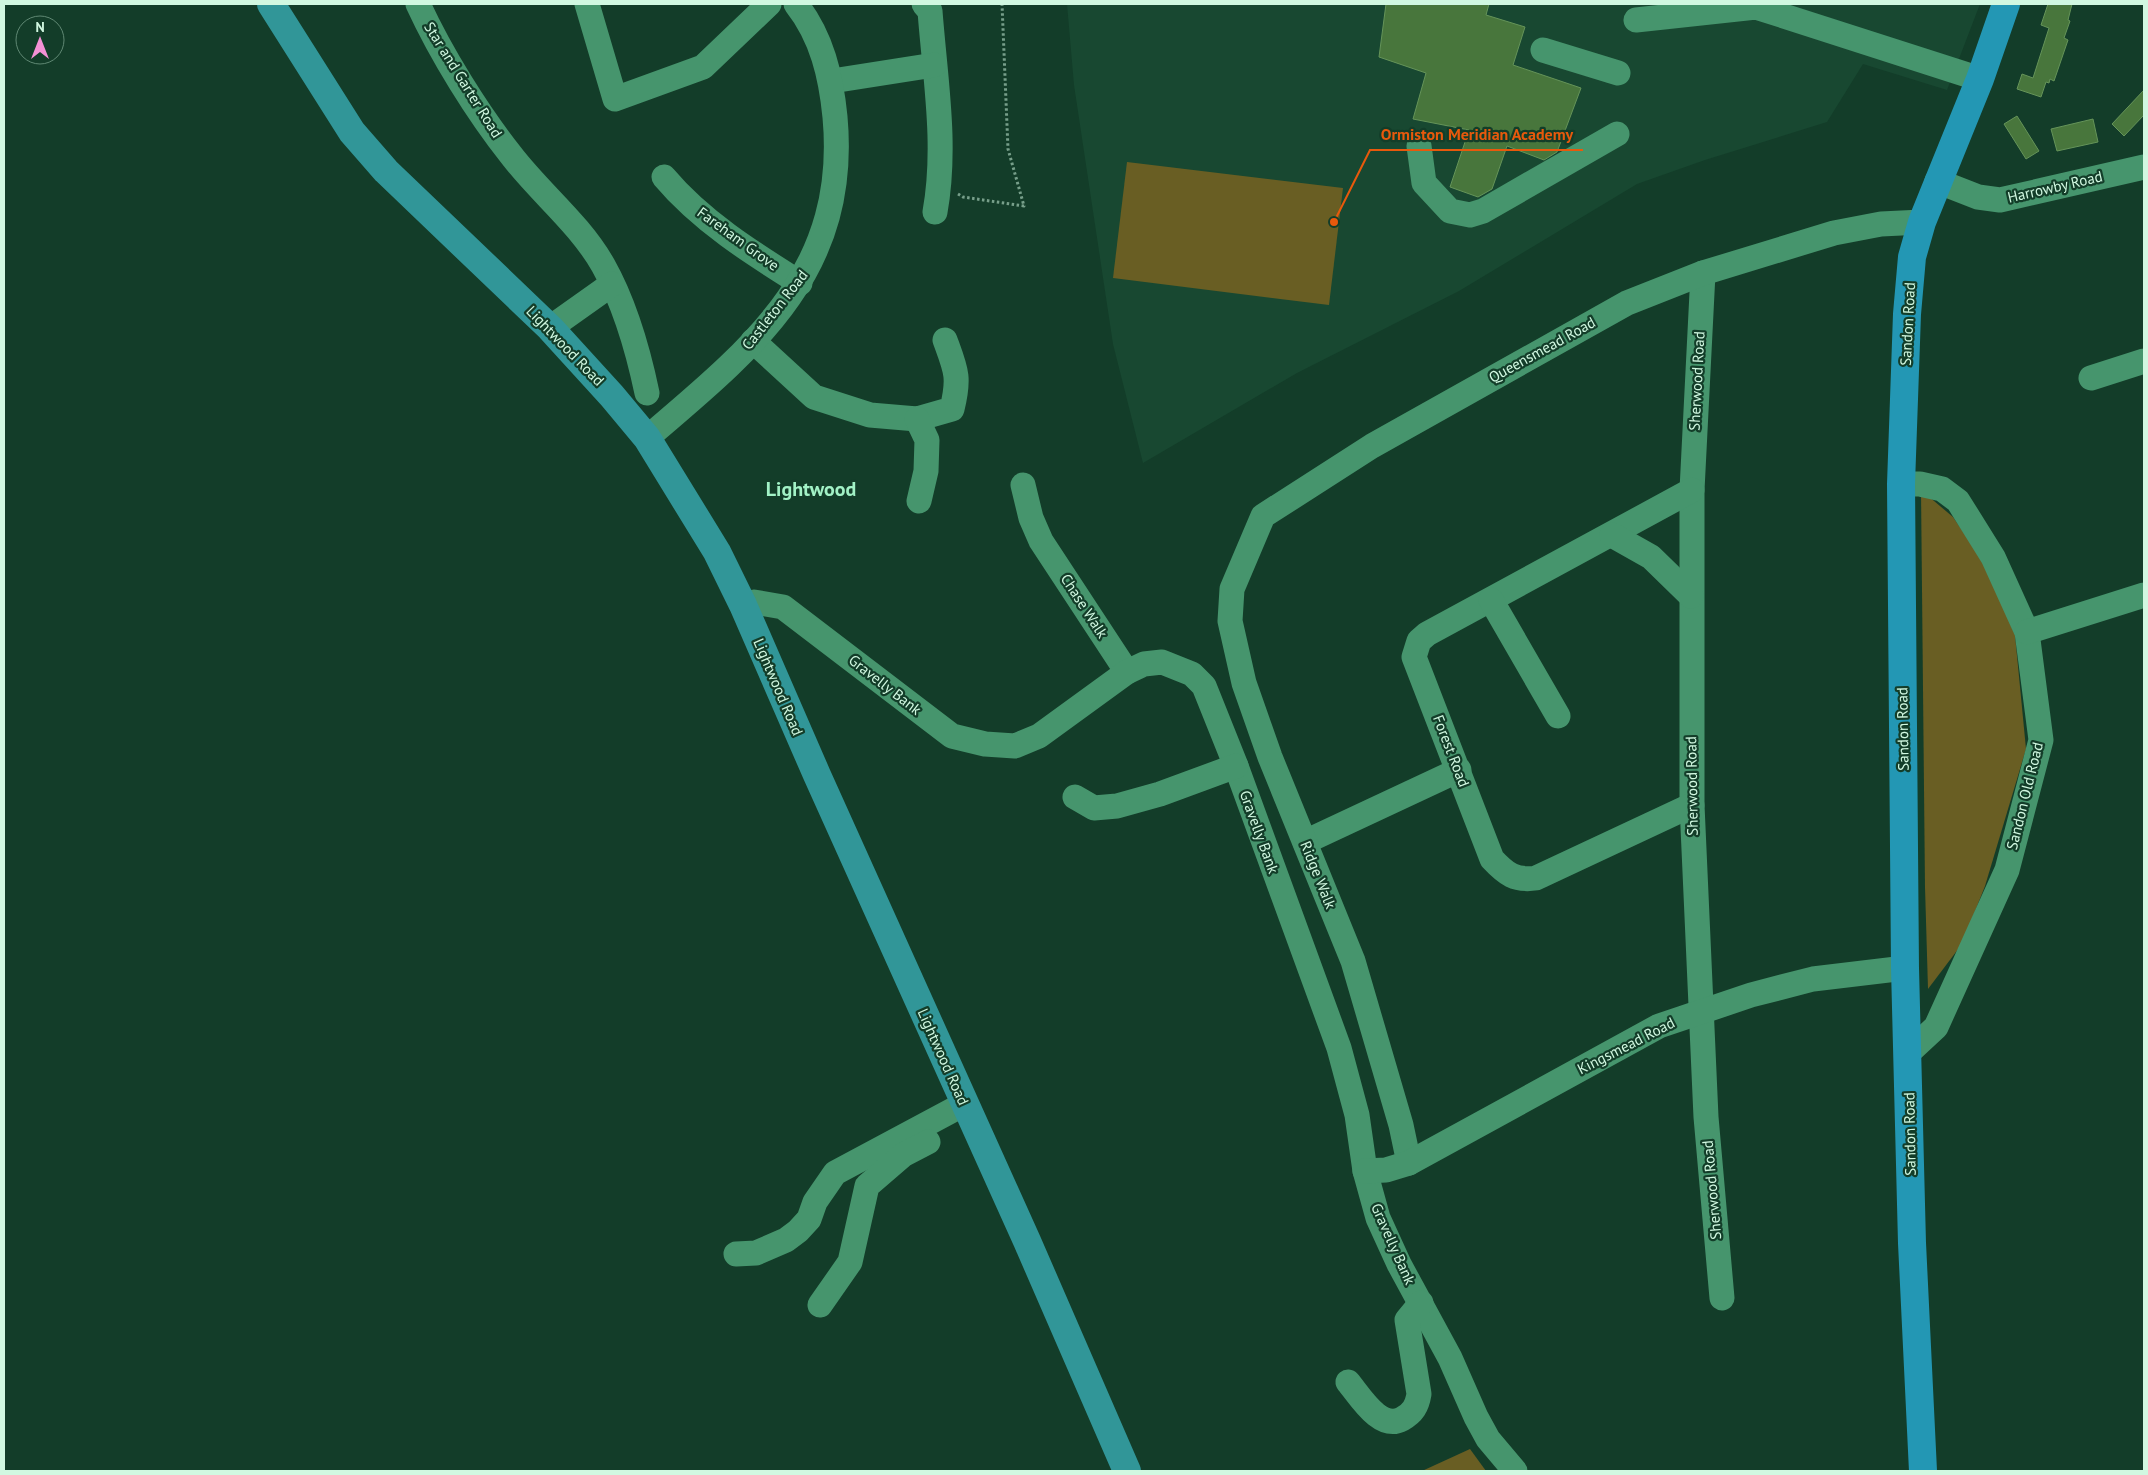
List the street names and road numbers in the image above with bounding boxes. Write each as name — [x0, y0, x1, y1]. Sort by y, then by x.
street label: Star and Garter Road — [420, 18, 507, 141]
street label: Harrowby Road — [2006, 166, 2104, 207]
street label: Fareham Grove — [694, 203, 783, 275]
street label: Castleton Road — [738, 266, 812, 353]
street label: Sandon Road — [1896, 282, 1919, 366]
street label: Lightwood Road — [522, 302, 608, 390]
street label: Queensmead Road — [1485, 312, 1598, 387]
street label: Sherwood Road — [1684, 331, 1709, 431]
street label: Chase Walk — [1057, 570, 1113, 642]
street label: Lightwood Road — [749, 635, 808, 738]
street label: Gravelly Bank — [845, 650, 926, 719]
street label: Sandon Road — [1892, 687, 1913, 771]
street label: Forest Road — [1429, 712, 1474, 790]
street label: Sherwood Road — [1681, 736, 1702, 836]
street label: Sandon Old Road — [2002, 740, 2047, 852]
street label: Gravelly Bank — [1236, 788, 1284, 877]
street label: Ridge Walk — [1296, 838, 1341, 912]
street label: Lightwood Road — [914, 1005, 973, 1108]
street label: Kingsmead Road — [1574, 1013, 1678, 1078]
street label: Sandon Road — [1899, 1092, 1920, 1176]
street label: Sherwood Road — [1698, 1140, 1725, 1241]
street label: Gravelly Bank — [1367, 1200, 1420, 1288]

